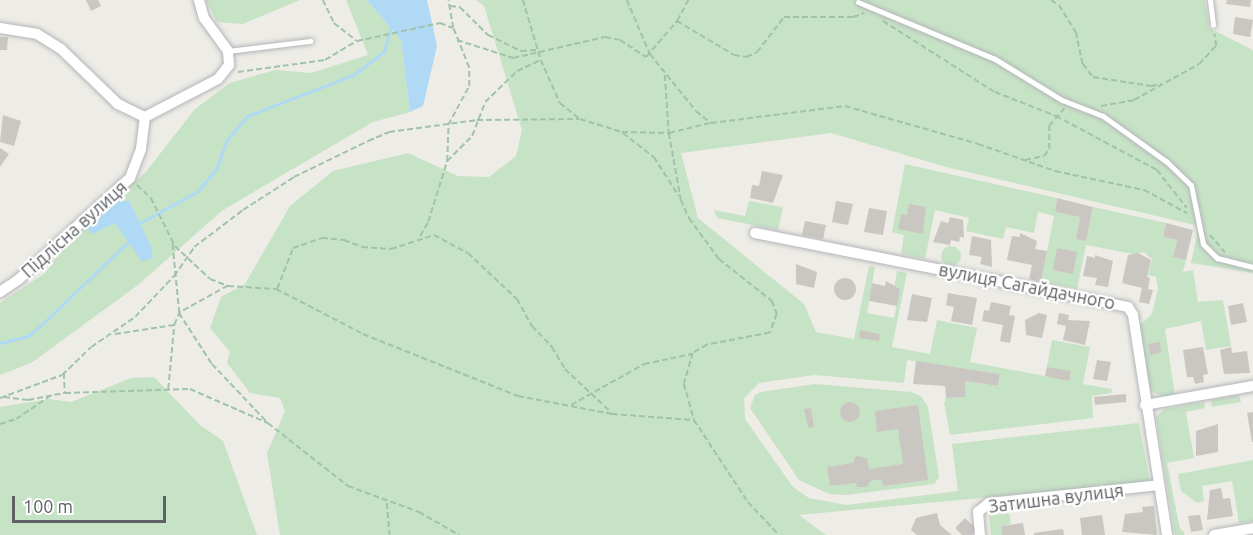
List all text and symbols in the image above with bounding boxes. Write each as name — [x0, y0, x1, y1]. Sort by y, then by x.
street label: Підлісна вулиця — [17, 176, 131, 282]
street label: вулиця Сагайдачного — [937, 258, 1117, 314]
street label: Затишна вулиця — [987, 479, 1125, 517]
scale bar — [15, 484, 170, 522]
text: 100 m — [23, 496, 73, 516]

